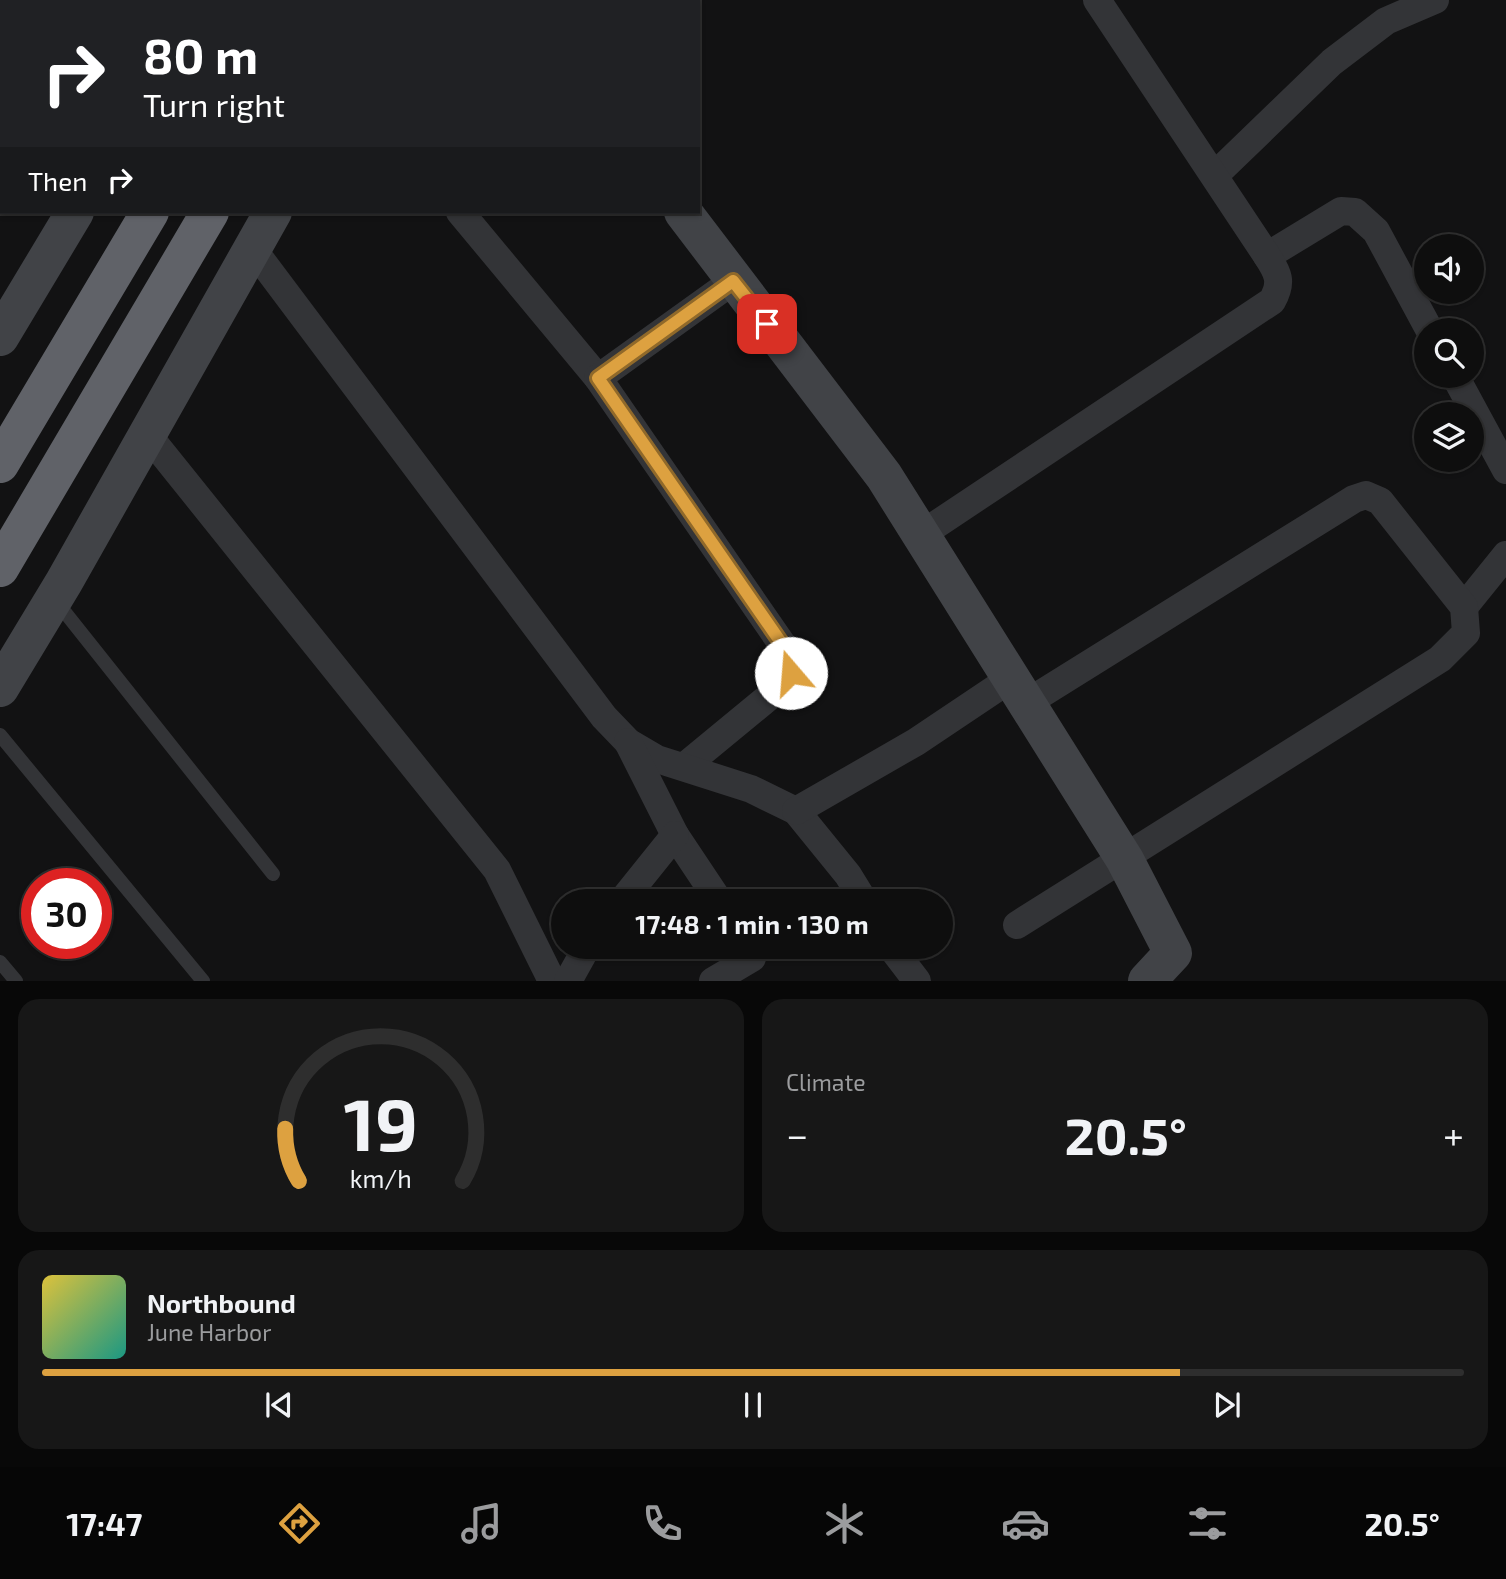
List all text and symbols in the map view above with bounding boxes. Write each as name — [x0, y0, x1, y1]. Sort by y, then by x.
text: 80 m — [143, 25, 258, 84]
icon: right — [28, 28, 119, 119]
text: Turn right — [143, 85, 285, 123]
icon: right — [101, 161, 139, 199]
text: Then — [28, 165, 87, 196]
map controls — [1414, 234, 1484, 472]
button: sound — [1414, 234, 1484, 304]
pin — [737, 294, 797, 354]
icon: arrive — [748, 305, 786, 343]
button: search — [1414, 318, 1484, 388]
button: layers — [1414, 402, 1484, 472]
position arrow — [754, 636, 828, 710]
speed limit sign: 30 — [21, 868, 112, 959]
text: 17:48 · 1 min · 130 m — [635, 908, 869, 939]
text: Climate — [786, 1068, 866, 1096]
text: 19 — [344, 1079, 418, 1167]
text: 20.5° — [1064, 1103, 1187, 1165]
text: − — [786, 1111, 808, 1157]
text: + — [1443, 1111, 1464, 1157]
text: km/h — [350, 1163, 412, 1193]
text: Northbound — [147, 1287, 296, 1318]
text: June Harbor — [147, 1318, 271, 1346]
icon: previous — [260, 1386, 298, 1424]
icon: pause — [734, 1386, 772, 1424]
icon: next — [1208, 1386, 1246, 1424]
icon: directions — [275, 1499, 324, 1548]
icon: music — [457, 1499, 506, 1548]
icon: phone — [638, 1499, 687, 1548]
icon: climate — [820, 1499, 869, 1548]
icon: car — [1001, 1499, 1050, 1548]
icon: filters — [1183, 1499, 1232, 1548]
text: 17:47 — [66, 1504, 143, 1542]
text: 20.5° — [1364, 1504, 1440, 1542]

